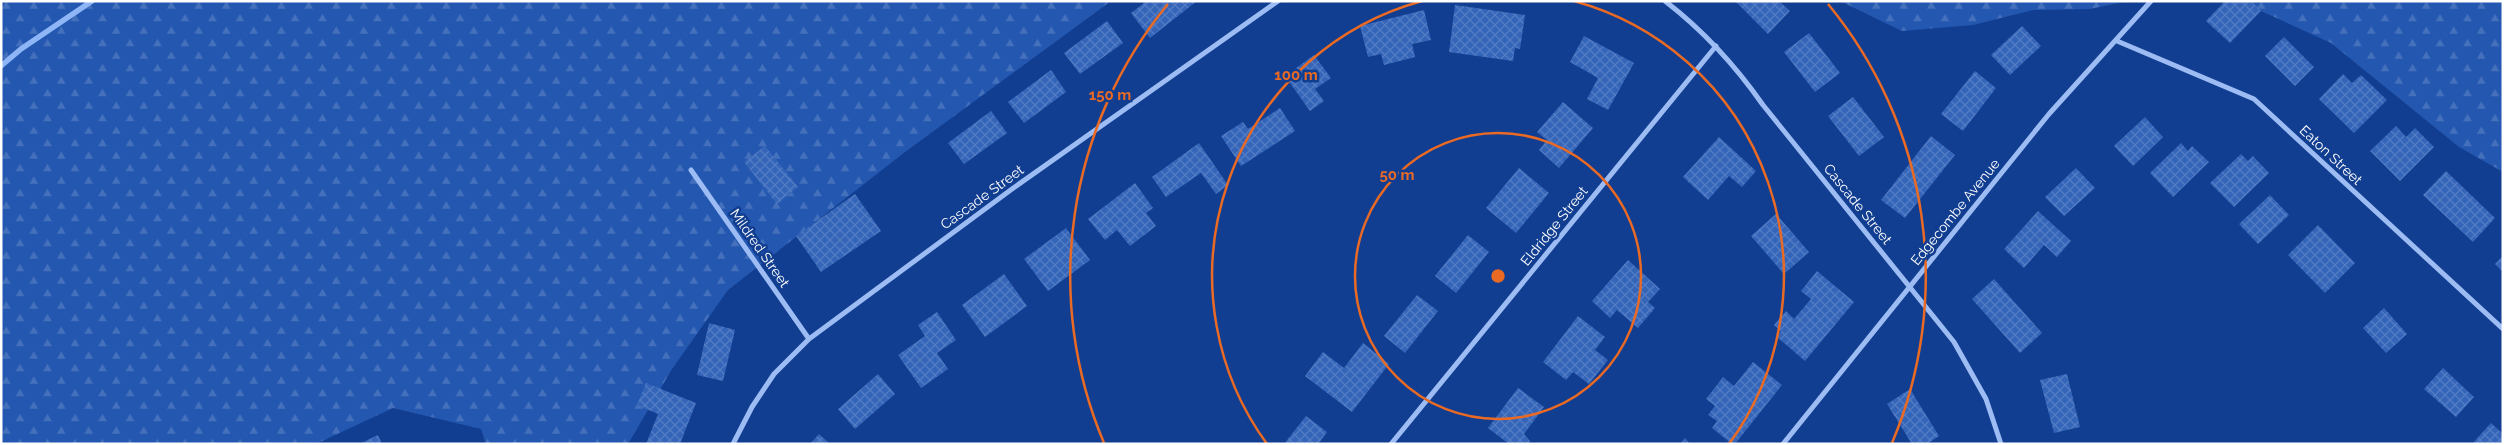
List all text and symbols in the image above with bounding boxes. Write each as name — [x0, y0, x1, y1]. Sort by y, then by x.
text: 100 m — [1274, 66, 1318, 84]
text: 150 m — [1089, 86, 1131, 104]
street label: Eaton Street — [2296, 122, 2366, 188]
street label: Edgecombe Avenue — [1907, 156, 2003, 268]
street label: Cascade Street — [937, 161, 1027, 232]
street label: Cascade Street — [1821, 161, 1895, 248]
text: 50 m — [1379, 166, 1415, 184]
street label: Eldridge Street — [1517, 183, 1591, 269]
street label: Mildred Street — [727, 206, 793, 290]
centre of rings — [1489, 267, 1507, 285]

